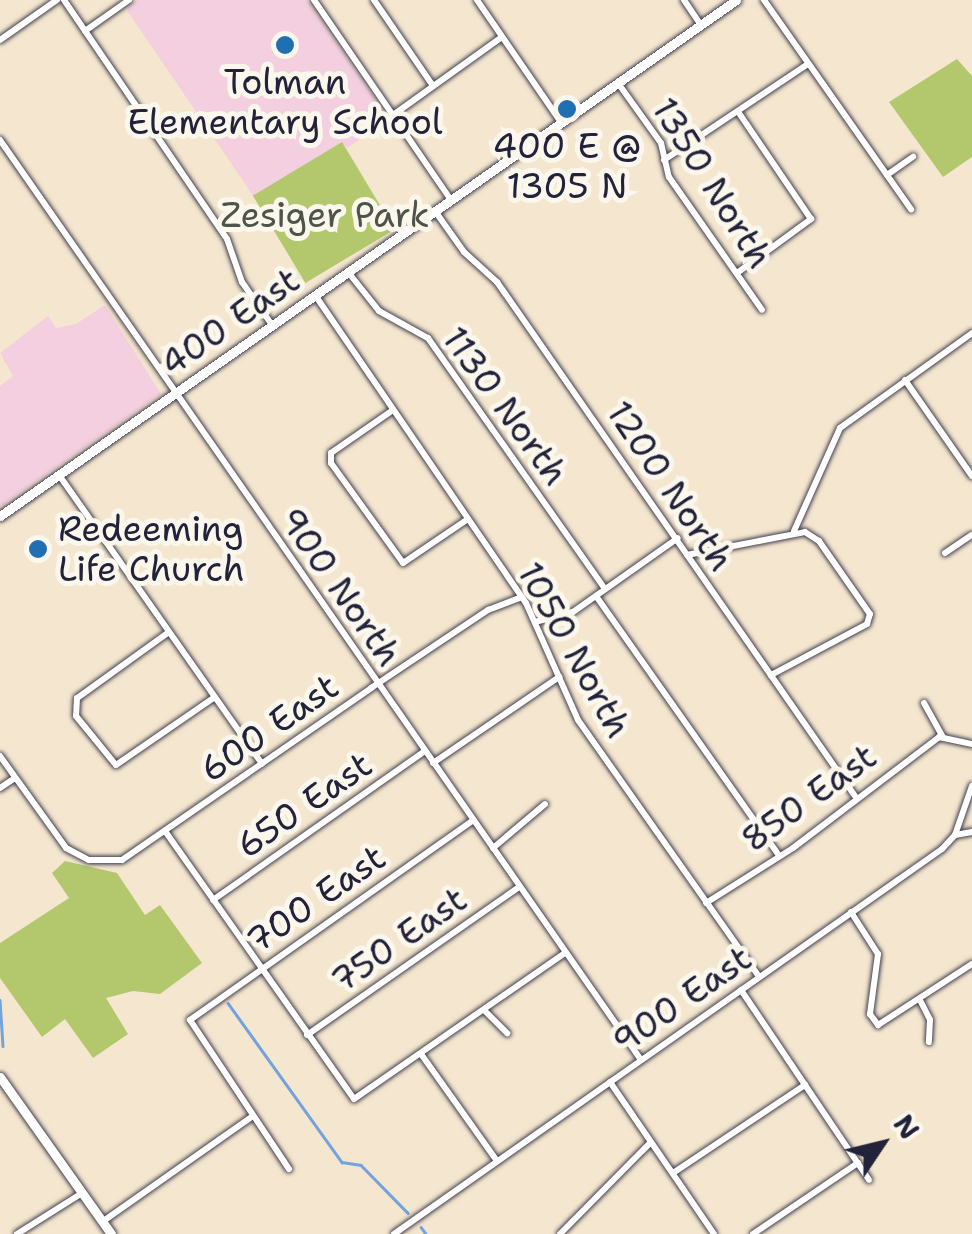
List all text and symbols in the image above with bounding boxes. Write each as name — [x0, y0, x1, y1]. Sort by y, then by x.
marker: Tolman Elementary School — [274, 34, 296, 56]
place label: Tolman Elementary School — [127, 61, 443, 143]
street label: 1350 North — [643, 90, 781, 276]
marker: 400 E @ 1305 N — [556, 98, 578, 120]
place label: 400 E @ 1305 N — [493, 125, 641, 207]
park label: Zesiger Park — [220, 194, 430, 236]
street label: 400 East — [153, 259, 307, 385]
street label: 1130 North — [433, 318, 577, 494]
street label: 1200 North — [598, 393, 742, 579]
street label: 900 North — [270, 500, 410, 674]
place label: Redeeming Life Church — [58, 508, 245, 590]
marker: Redeeming Life Church — [27, 538, 49, 560]
street label: 1050 North — [508, 555, 640, 745]
street label: 600 East — [192, 665, 346, 791]
street label: 850 East — [734, 735, 884, 861]
street label: 650 East — [228, 743, 380, 867]
street label: 700 East — [239, 836, 393, 962]
street label: 750 East — [323, 878, 475, 1002]
street label: 900 East — [605, 937, 759, 1063]
north arrow — [832, 1094, 932, 1194]
text: N — [885, 1107, 929, 1147]

